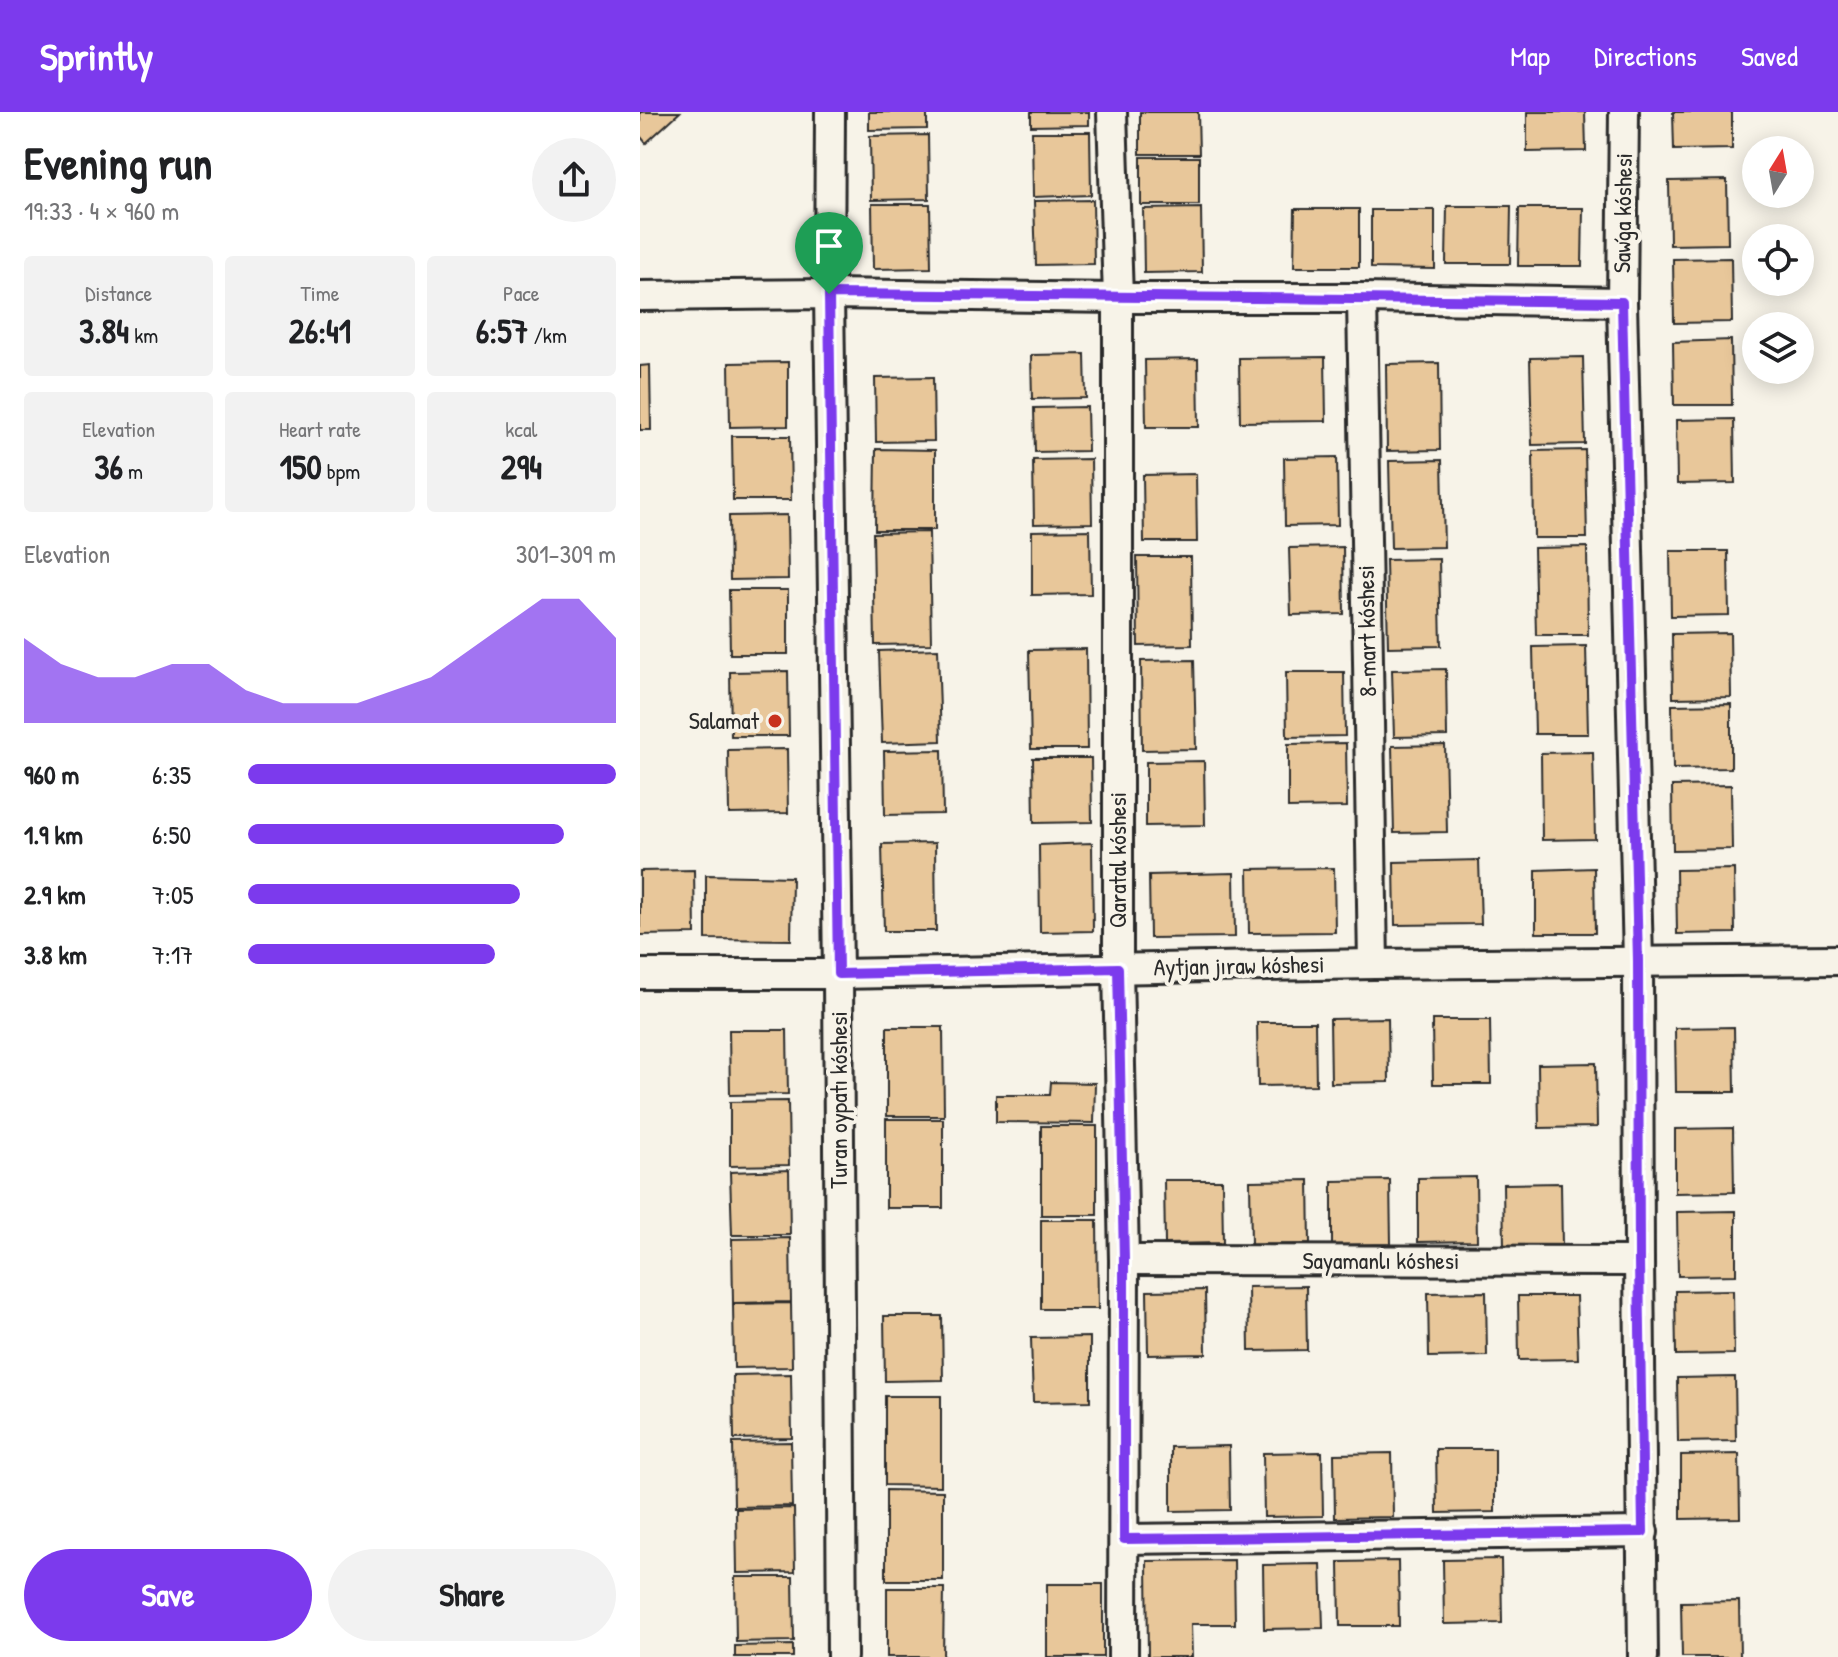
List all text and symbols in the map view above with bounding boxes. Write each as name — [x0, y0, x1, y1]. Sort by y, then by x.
text: Sprintly — [40, 30, 153, 82]
text: Map — [1510, 37, 1550, 75]
text: Directions — [1594, 37, 1697, 75]
text: Saved — [1741, 37, 1798, 75]
text: Evening run — [24, 133, 212, 193]
north arrow — [1742, 136, 1814, 208]
map controls — [1742, 136, 1814, 384]
button: share — [532, 138, 616, 222]
street label: Sawǵa kóshesi — [1605, 153, 1639, 273]
text: 19:33 · 4 × 960 m — [24, 193, 179, 228]
pin — [795, 212, 863, 294]
icon: arrive — [807, 224, 851, 268]
button: locate — [1742, 224, 1814, 296]
text: Distance — [85, 278, 152, 308]
text: Time — [301, 278, 339, 308]
text: Pace — [503, 278, 540, 308]
text: 3.84 — [79, 308, 129, 354]
text: 26:41 — [289, 308, 351, 354]
text: 6:57 — [476, 308, 528, 354]
button: layers — [1742, 312, 1814, 384]
text: km — [129, 320, 158, 350]
text: /km — [528, 320, 567, 350]
text: Elevation — [82, 414, 155, 444]
text: Heart rate — [279, 414, 361, 444]
text: kcal — [505, 414, 537, 444]
text: 36 — [94, 444, 123, 490]
text: 150 — [280, 444, 322, 490]
text: 294 — [501, 444, 542, 490]
text: m — [123, 456, 143, 486]
text: bpm — [322, 456, 360, 486]
text: Elevation — [24, 536, 110, 571]
text: 301–309 m — [516, 536, 616, 571]
street label: 8-mart kóshesi — [1349, 565, 1383, 697]
place label: Salamat — [689, 704, 760, 736]
marker: Salamat — [766, 712, 784, 730]
text: 960 m — [24, 757, 79, 792]
text: 6:35 — [152, 757, 191, 792]
street label: Qaratal kóshesi — [1101, 792, 1133, 928]
text: 1.9 km — [24, 817, 83, 852]
text: 6:50 — [152, 817, 191, 852]
text: 2.9 km — [24, 877, 86, 912]
text: 7:05 — [152, 877, 194, 912]
text: 3.8 km — [24, 937, 87, 972]
text: 7:17 — [152, 937, 193, 972]
street label: Aytjan jıraw kóshesi — [1153, 948, 1325, 982]
street label: Turan oypatı kóshesi — [822, 1011, 854, 1189]
street label: Sayamanlı kóshesi — [1303, 1244, 1459, 1276]
button: Save — [24, 1549, 312, 1641]
button: Share — [328, 1549, 616, 1641]

